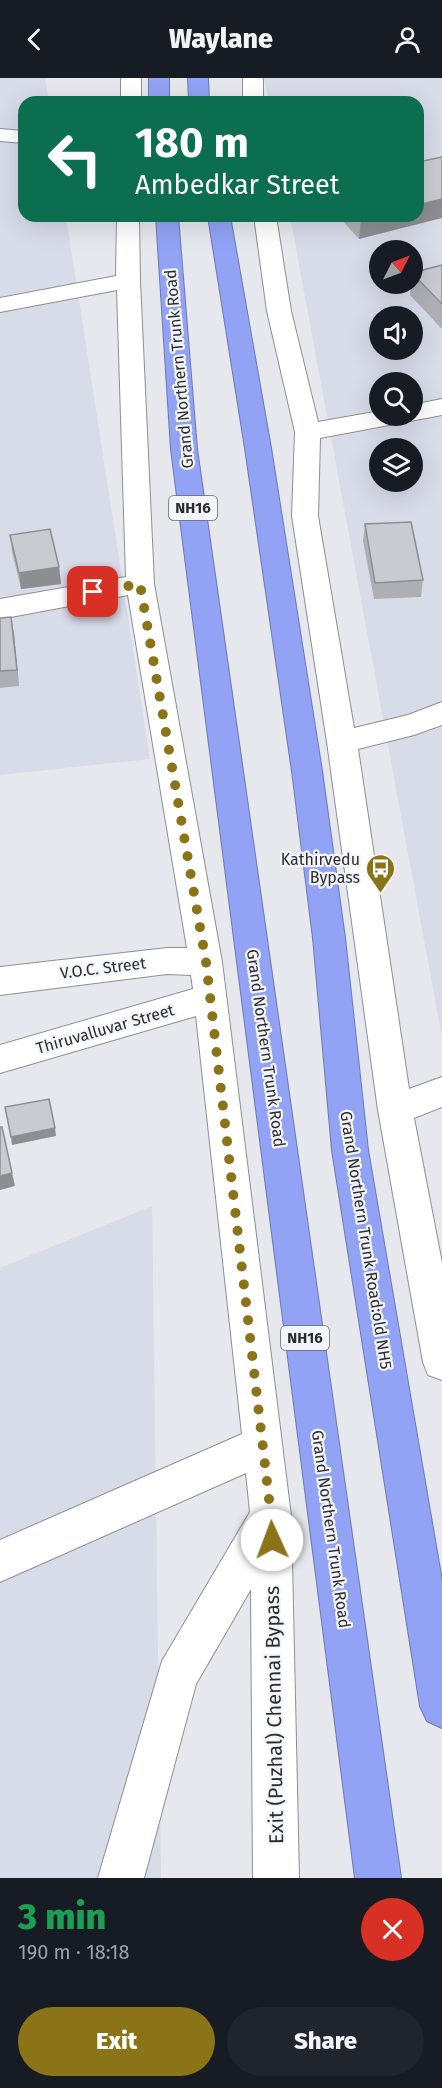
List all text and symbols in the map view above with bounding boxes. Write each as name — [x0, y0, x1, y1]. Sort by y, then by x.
icon: back — [18, 23, 51, 56]
text: Waylane — [169, 23, 273, 55]
icon: person — [391, 23, 424, 56]
text: 180 m — [135, 118, 249, 168]
icon: left — [36, 120, 114, 198]
text: Ambedkar Street — [135, 169, 339, 201]
north arrow — [369, 240, 423, 294]
map controls — [369, 240, 423, 492]
street label: Grand Northern Trunk Road — [161, 269, 197, 469]
button: sound — [369, 306, 423, 360]
button: search — [369, 372, 423, 426]
button: layers — [369, 438, 423, 492]
road number: NH16 — [169, 496, 217, 520]
pin — [67, 566, 118, 617]
icon: arrive — [76, 575, 109, 608]
place label: Kathirvedu Bypass — [281, 850, 360, 887]
bus stop icon: Kathirvedu Bypass — [365, 852, 397, 894]
street label: Grand Northern Trunk Road — [243, 948, 289, 1148]
street label: V.O.C. Street — [59, 953, 147, 983]
street label: Thiruvalluvar Street — [34, 1000, 176, 1058]
street label: Grand Northern Trunk Road:old NH5 — [336, 1110, 396, 1370]
road number: NH16 — [281, 1326, 329, 1350]
street label: Grand Northern Trunk Road — [308, 1429, 354, 1629]
position arrow — [240, 1508, 304, 1572]
street label: Exit (Puzhal) Chennai Bypass — [260, 1586, 288, 1844]
text: 3 min — [18, 1895, 106, 1939]
button: close — [361, 1898, 424, 1961]
text: 190 m · 18:18 — [18, 1940, 130, 1964]
button: Exit — [18, 2007, 215, 2076]
button: Share — [227, 2007, 424, 2076]

